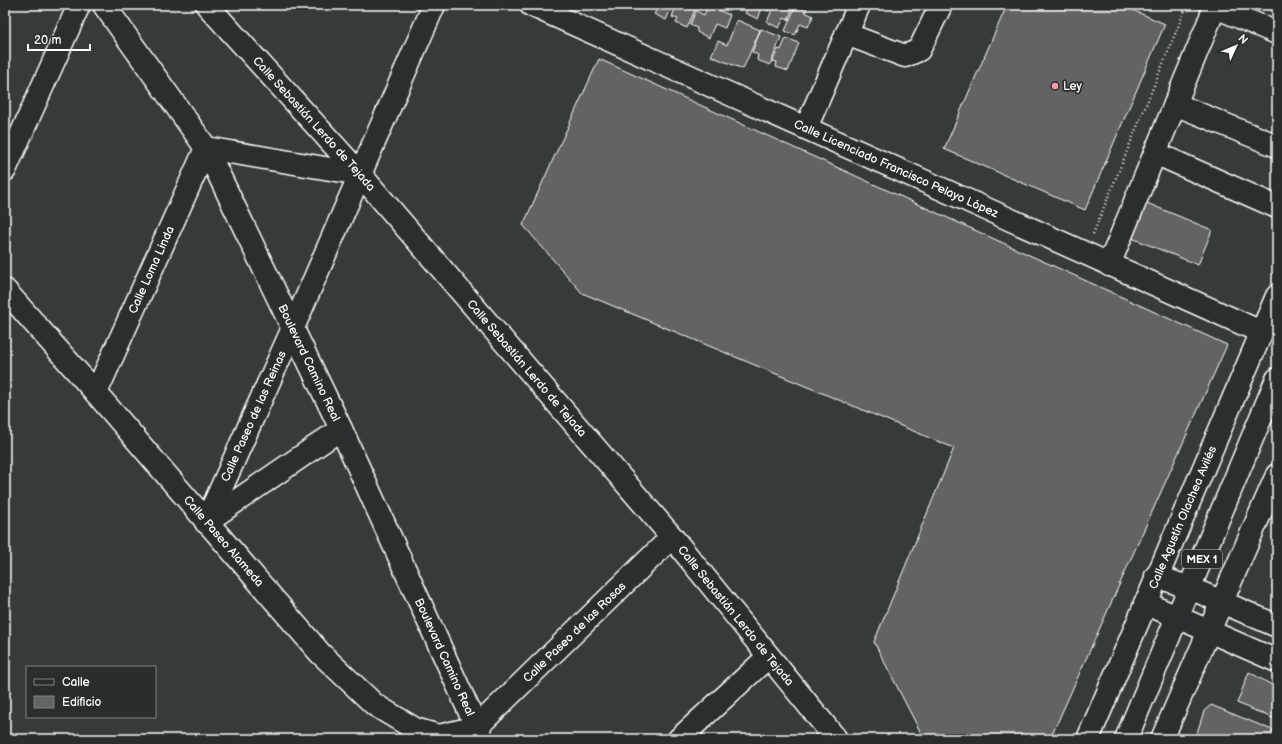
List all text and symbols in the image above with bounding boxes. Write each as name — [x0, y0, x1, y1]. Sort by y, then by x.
scale bar — [28, 26, 90, 52]
north arrow — [1216, 26, 1256, 66]
text: N — [1235, 32, 1250, 47]
text: 20 m — [34, 33, 61, 48]
street label: Calle Sebastián Lerdo de Tejada — [249, 54, 379, 195]
place label: Ley — [1063, 79, 1083, 94]
marker: Ley — [1050, 81, 1060, 91]
street label: Calle Licenciado Francisco Pelayo López — [791, 117, 1001, 221]
street label: Calle Loma Linda — [126, 224, 178, 316]
street label: Calle Sebastián Lerdo de Tejada — [463, 297, 590, 440]
street label: Boulevard Camino Real — [274, 302, 343, 424]
street label: Calle Paseo de las Reinas — [218, 349, 290, 484]
street label: Calle Agustín Olachea Avilés — [1146, 444, 1220, 591]
street label: Calle Paseo Alameda — [180, 493, 267, 590]
street label: Calle Sebastián Lerdo de Tejada — [674, 543, 797, 689]
road number: MEX 1 — [1182, 550, 1222, 568]
street label: Calle Paseo de las Rosas — [520, 579, 629, 686]
street label: Boulevard Camino Real — [411, 596, 478, 719]
legend — [26, 666, 156, 718]
text: Calle — [62, 675, 90, 690]
text: Edificio — [62, 695, 102, 710]

